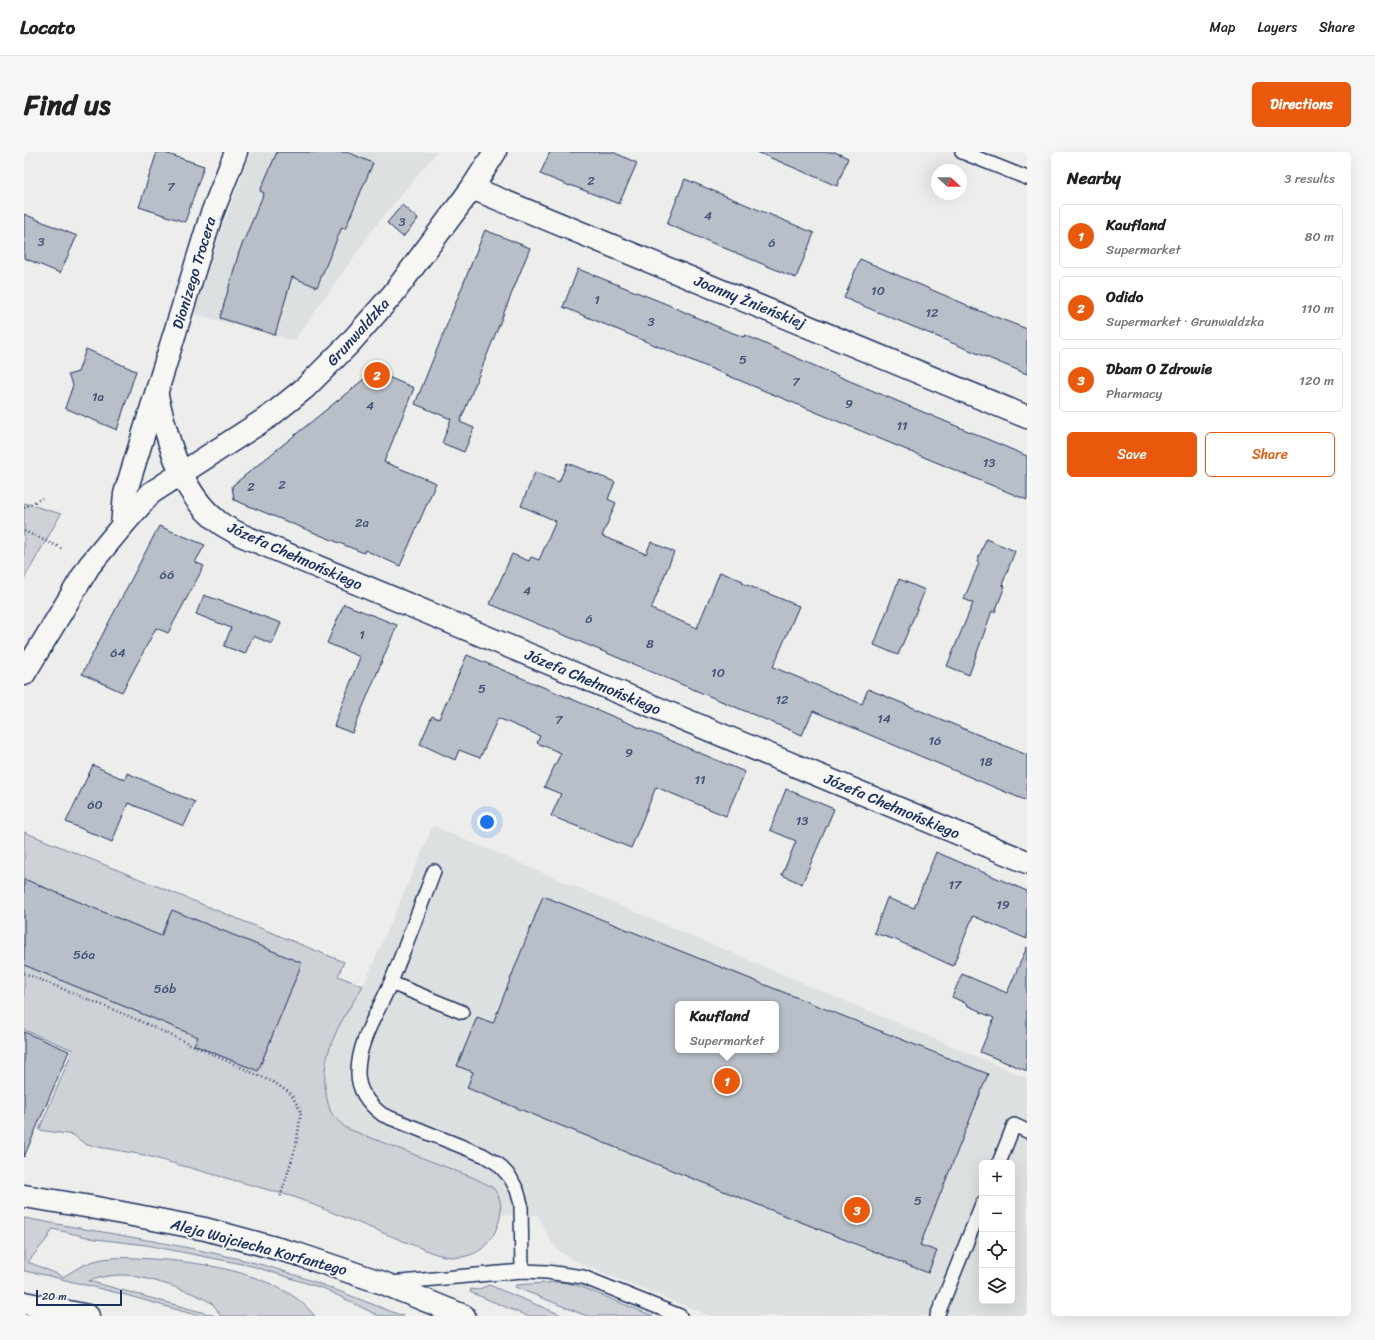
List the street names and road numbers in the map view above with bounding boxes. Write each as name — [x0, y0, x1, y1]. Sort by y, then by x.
street label: Dionizego Trocera — [165, 213, 224, 332]
street label: Joanny Żnieńskiej — [689, 267, 810, 336]
street label: Grunwaldzka — [320, 292, 396, 372]
street label: Józefa Chełmońskiego — [222, 514, 367, 598]
street label: Józefa Chełmońskiego — [520, 641, 665, 723]
street label: Józefa Chełmońskiego — [819, 765, 964, 847]
street label: Aleja Wojciecha Korfantego — [167, 1211, 350, 1283]

